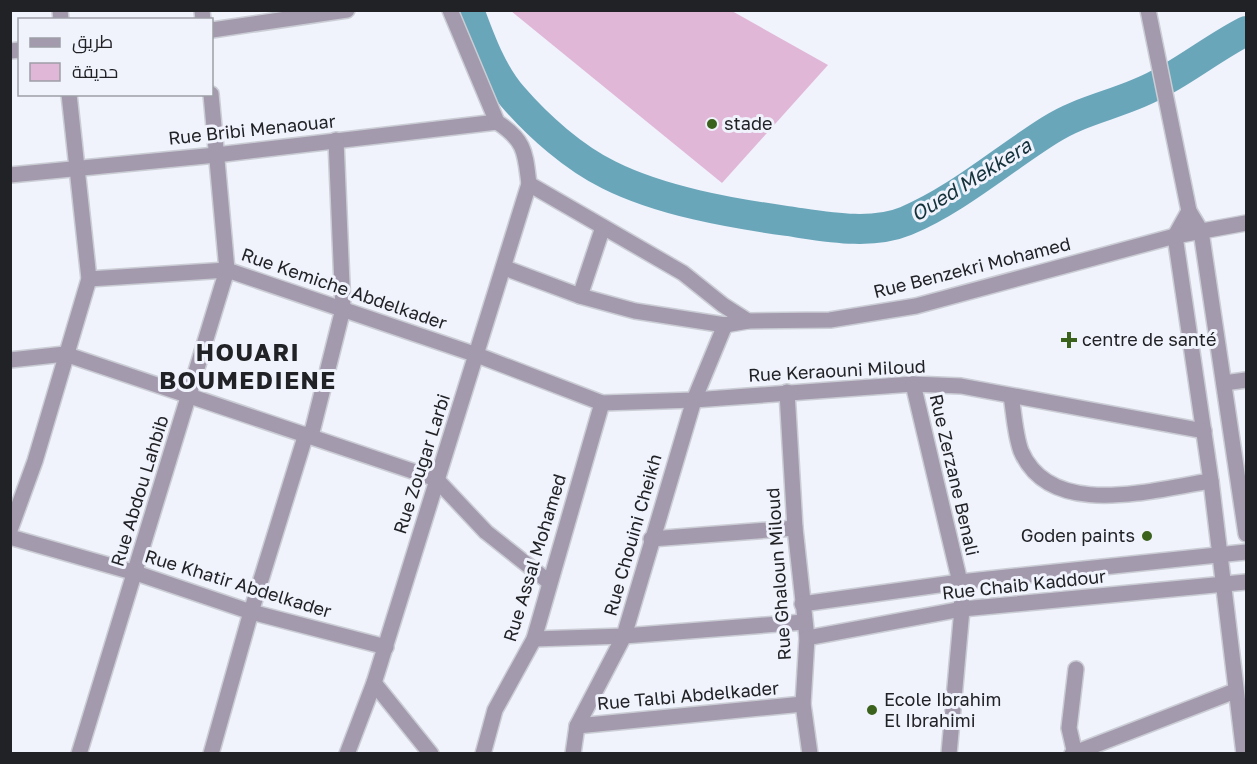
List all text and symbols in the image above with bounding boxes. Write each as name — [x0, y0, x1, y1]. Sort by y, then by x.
legend — [18, 18, 213, 96]
text: طريق — [72, 30, 113, 54]
text: حديقة — [72, 60, 118, 82]
street label: Rue Bribi Menaouar — [167, 109, 337, 149]
place label: stade — [724, 112, 772, 134]
marker: stade — [705, 117, 719, 131]
water label: Oued Mekkera — [906, 132, 1036, 226]
street label: Rue Benzekri Mohamed — [871, 232, 1073, 302]
street label: Rue Kemiche Abdelkader — [239, 243, 450, 334]
place label: centre de santé — [1082, 328, 1216, 350]
marker: centre de santé — [1060, 331, 1078, 349]
district label: HOUARI BOUMEDIENE — [159, 337, 337, 394]
street label: Rue Keraouni Miloud — [748, 354, 926, 386]
street label: Rue Zougar Larbi — [388, 391, 454, 537]
street label: Rue Zerzane Benali — [926, 392, 984, 558]
street label: Rue Abdou Lahbib — [106, 413, 172, 569]
street label: Rue Chouini Cheikh — [598, 451, 666, 618]
street label: Rue Assal Mohamed — [498, 471, 570, 644]
street label: Rue Ghaloun Miloud — [761, 487, 795, 661]
place label: Goden paints — [1021, 524, 1135, 546]
marker: Goden paints — [1140, 529, 1154, 543]
street label: Rue Khatir Abdelkader — [142, 544, 334, 622]
street label: Rue Chaib Kaddour — [941, 564, 1107, 604]
street label: Rue Talbi Abdelkader — [596, 676, 780, 714]
place label: Ecole Ibrahim El Ibrahimi — [884, 688, 1002, 731]
marker: Ecole Ibrahim El Ibrahimi — [865, 703, 879, 717]

